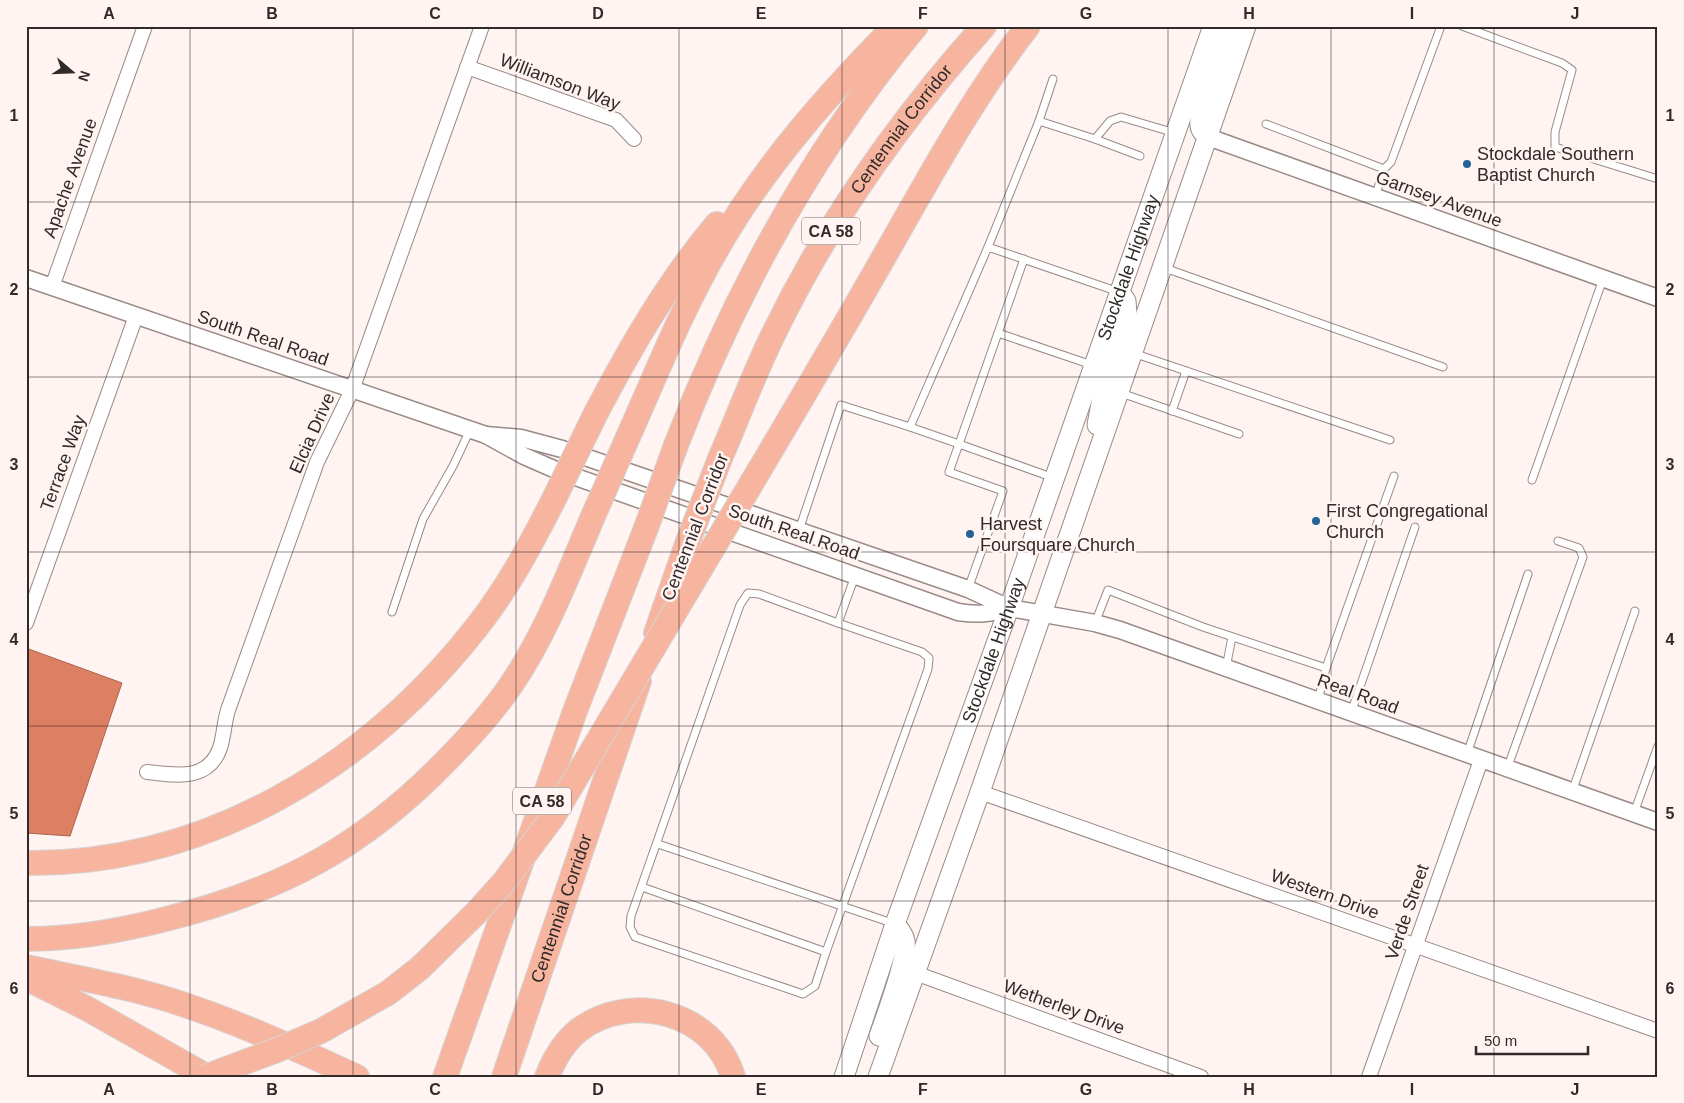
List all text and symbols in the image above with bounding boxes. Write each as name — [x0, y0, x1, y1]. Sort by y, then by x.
text: A — [103, 5, 115, 22]
text: B — [266, 5, 278, 22]
text: C — [429, 5, 441, 22]
text: D — [592, 5, 604, 22]
text: E — [756, 5, 767, 22]
text: F — [918, 5, 928, 22]
text: G — [1080, 5, 1092, 22]
text: H — [1243, 5, 1255, 22]
text: I — [1410, 5, 1414, 22]
text: J — [1571, 5, 1579, 22]
north arrow — [48, 48, 98, 98]
street label: Williamson Way — [497, 50, 623, 114]
street label: Centennial Corridor — [847, 61, 956, 198]
text: N — [75, 69, 94, 84]
text: 1 — [10, 107, 19, 124]
text: 1 — [1666, 107, 1675, 124]
street label: Apache Avenue — [39, 115, 101, 241]
place label: Stockdale Southern Baptist Church — [1477, 144, 1634, 185]
marker: Stockdale Southern Baptist Church — [1461, 158, 1473, 170]
street label: Garnsey Avenue — [1373, 167, 1505, 231]
street label: Stockdale Highway — [1094, 192, 1163, 343]
road number: CA 58 — [802, 218, 860, 245]
text: 2 — [10, 281, 19, 298]
text: 2 — [1666, 281, 1675, 298]
street label: South Real Road — [195, 306, 331, 370]
street label: Elcia Drive — [285, 390, 339, 476]
street label: Terrace Way — [36, 412, 90, 514]
street label: Centennial Corridor — [658, 451, 732, 603]
text: 3 — [10, 456, 19, 473]
text: 3 — [1666, 456, 1675, 473]
street label: South Real Road — [726, 500, 862, 564]
place label: First Congregational Church — [1326, 501, 1488, 542]
place label: Harvest Foursquare Church — [980, 514, 1135, 555]
marker: First Congregational Church — [1310, 515, 1322, 527]
marker: Harvest Foursquare Church — [964, 528, 976, 540]
street label: Stockdale Highway — [958, 575, 1029, 726]
text: 4 — [10, 631, 19, 648]
text: 4 — [1666, 631, 1675, 648]
street label: Real Road — [1315, 670, 1401, 718]
road number: CA 58 — [513, 788, 571, 814]
text: 5 — [10, 805, 19, 822]
text: 5 — [1666, 805, 1675, 822]
street label: Centennial Corridor — [527, 831, 596, 986]
street label: Verde Street — [1381, 861, 1433, 963]
street label: Western Drive — [1268, 865, 1382, 923]
street label: Wetherley Drive — [1001, 976, 1127, 1038]
text: 6 — [10, 980, 19, 997]
text: 6 — [1666, 980, 1675, 997]
scale bar — [1476, 1023, 1589, 1055]
text: 50 m — [1484, 1032, 1517, 1049]
text: A — [103, 1081, 115, 1098]
text: B — [266, 1081, 278, 1098]
text: C — [429, 1081, 441, 1098]
text: D — [592, 1081, 604, 1098]
text: E — [756, 1081, 767, 1098]
text: F — [918, 1081, 928, 1098]
text: G — [1080, 1081, 1092, 1098]
text: H — [1243, 1081, 1255, 1098]
text: I — [1410, 1081, 1414, 1098]
text: J — [1571, 1081, 1579, 1098]

